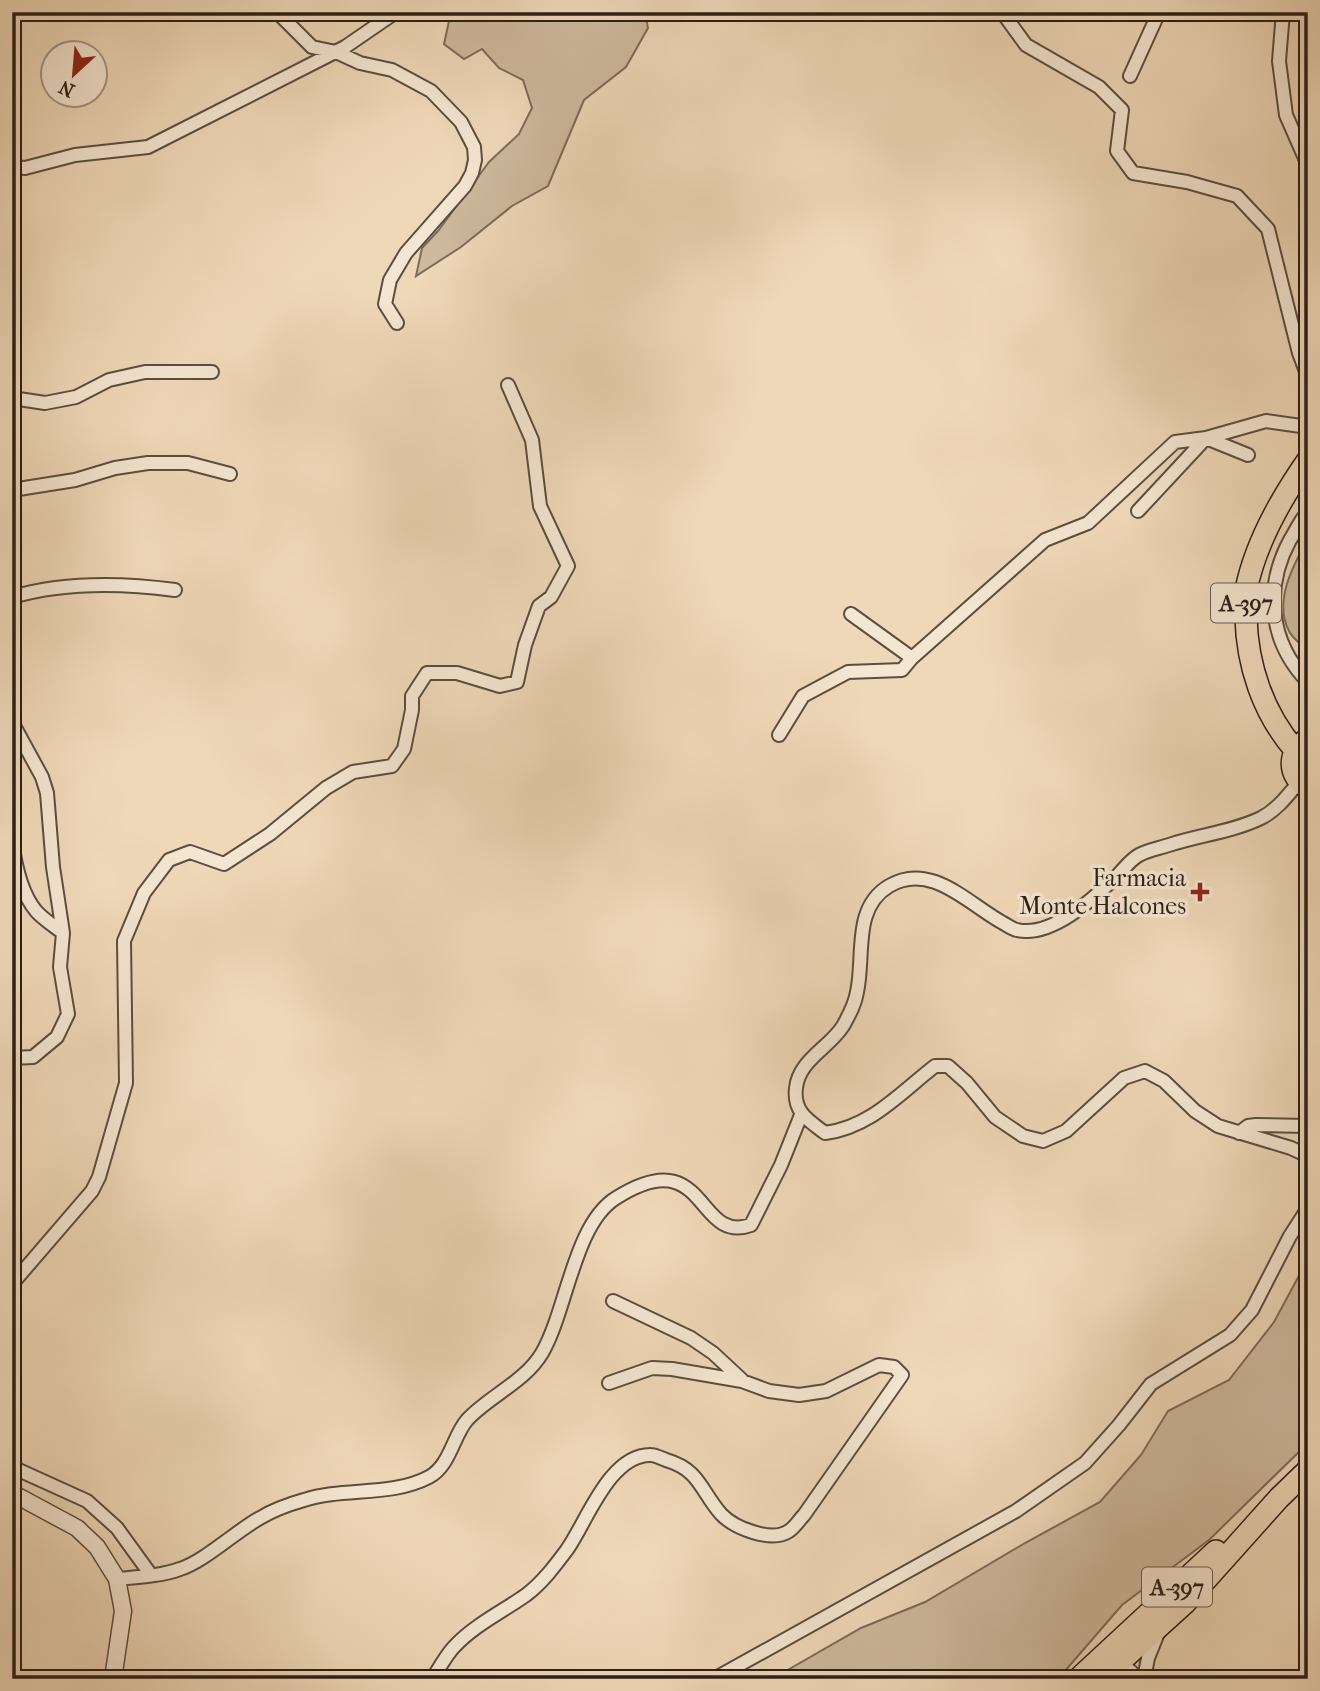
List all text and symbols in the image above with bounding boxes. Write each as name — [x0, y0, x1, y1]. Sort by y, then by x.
north arrow — [38, 38, 108, 108]
text: N — [55, 75, 78, 101]
road number: A-397 — [1211, 583, 1281, 622]
place label: Farmacia Monte Halcones — [1019, 864, 1187, 920]
marker: Farmacia Monte Halcones — [1192, 884, 1208, 900]
road number: A-397 — [1142, 1568, 1212, 1606]

